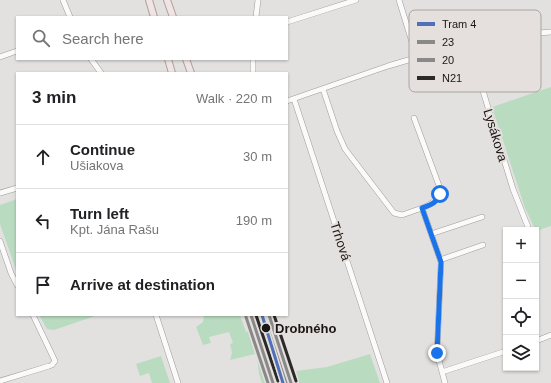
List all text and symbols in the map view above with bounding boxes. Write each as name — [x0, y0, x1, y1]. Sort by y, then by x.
legend — [409, 10, 541, 92]
search box — [16, 16, 288, 60]
text: Tram 4 — [442, 18, 476, 30]
icon: search — [30, 27, 52, 49]
text: Search here — [62, 30, 144, 47]
text: 23 — [442, 36, 454, 48]
text: 20 — [442, 54, 454, 66]
text: N21 — [442, 72, 462, 84]
text: 3 min — [32, 88, 76, 107]
text: Walk · 220 m — [196, 91, 272, 106]
street label: Lysákova — [480, 107, 511, 164]
text: Continue — [70, 141, 135, 158]
icon: ahead — [32, 146, 54, 168]
text: 30 m — [243, 149, 272, 164]
text: Ušiakova — [70, 158, 123, 173]
route start — [431, 185, 449, 203]
text: Turn left — [70, 205, 129, 222]
icon: left — [32, 210, 54, 232]
text: 190 m — [236, 213, 272, 228]
street label: Trhová — [327, 220, 354, 263]
text: Kpt. Jána Rašu — [70, 222, 159, 237]
map controls — [503, 227, 539, 371]
button: + — [503, 227, 539, 263]
button: − — [503, 263, 539, 299]
icon: arrive — [32, 274, 54, 296]
text: Arrive at destination — [70, 276, 215, 293]
button: locate — [503, 299, 539, 335]
place label: Drobného — [275, 321, 336, 336]
marker: Drobného — [260, 322, 272, 334]
button: layers — [503, 335, 539, 371]
route end — [428, 344, 446, 362]

